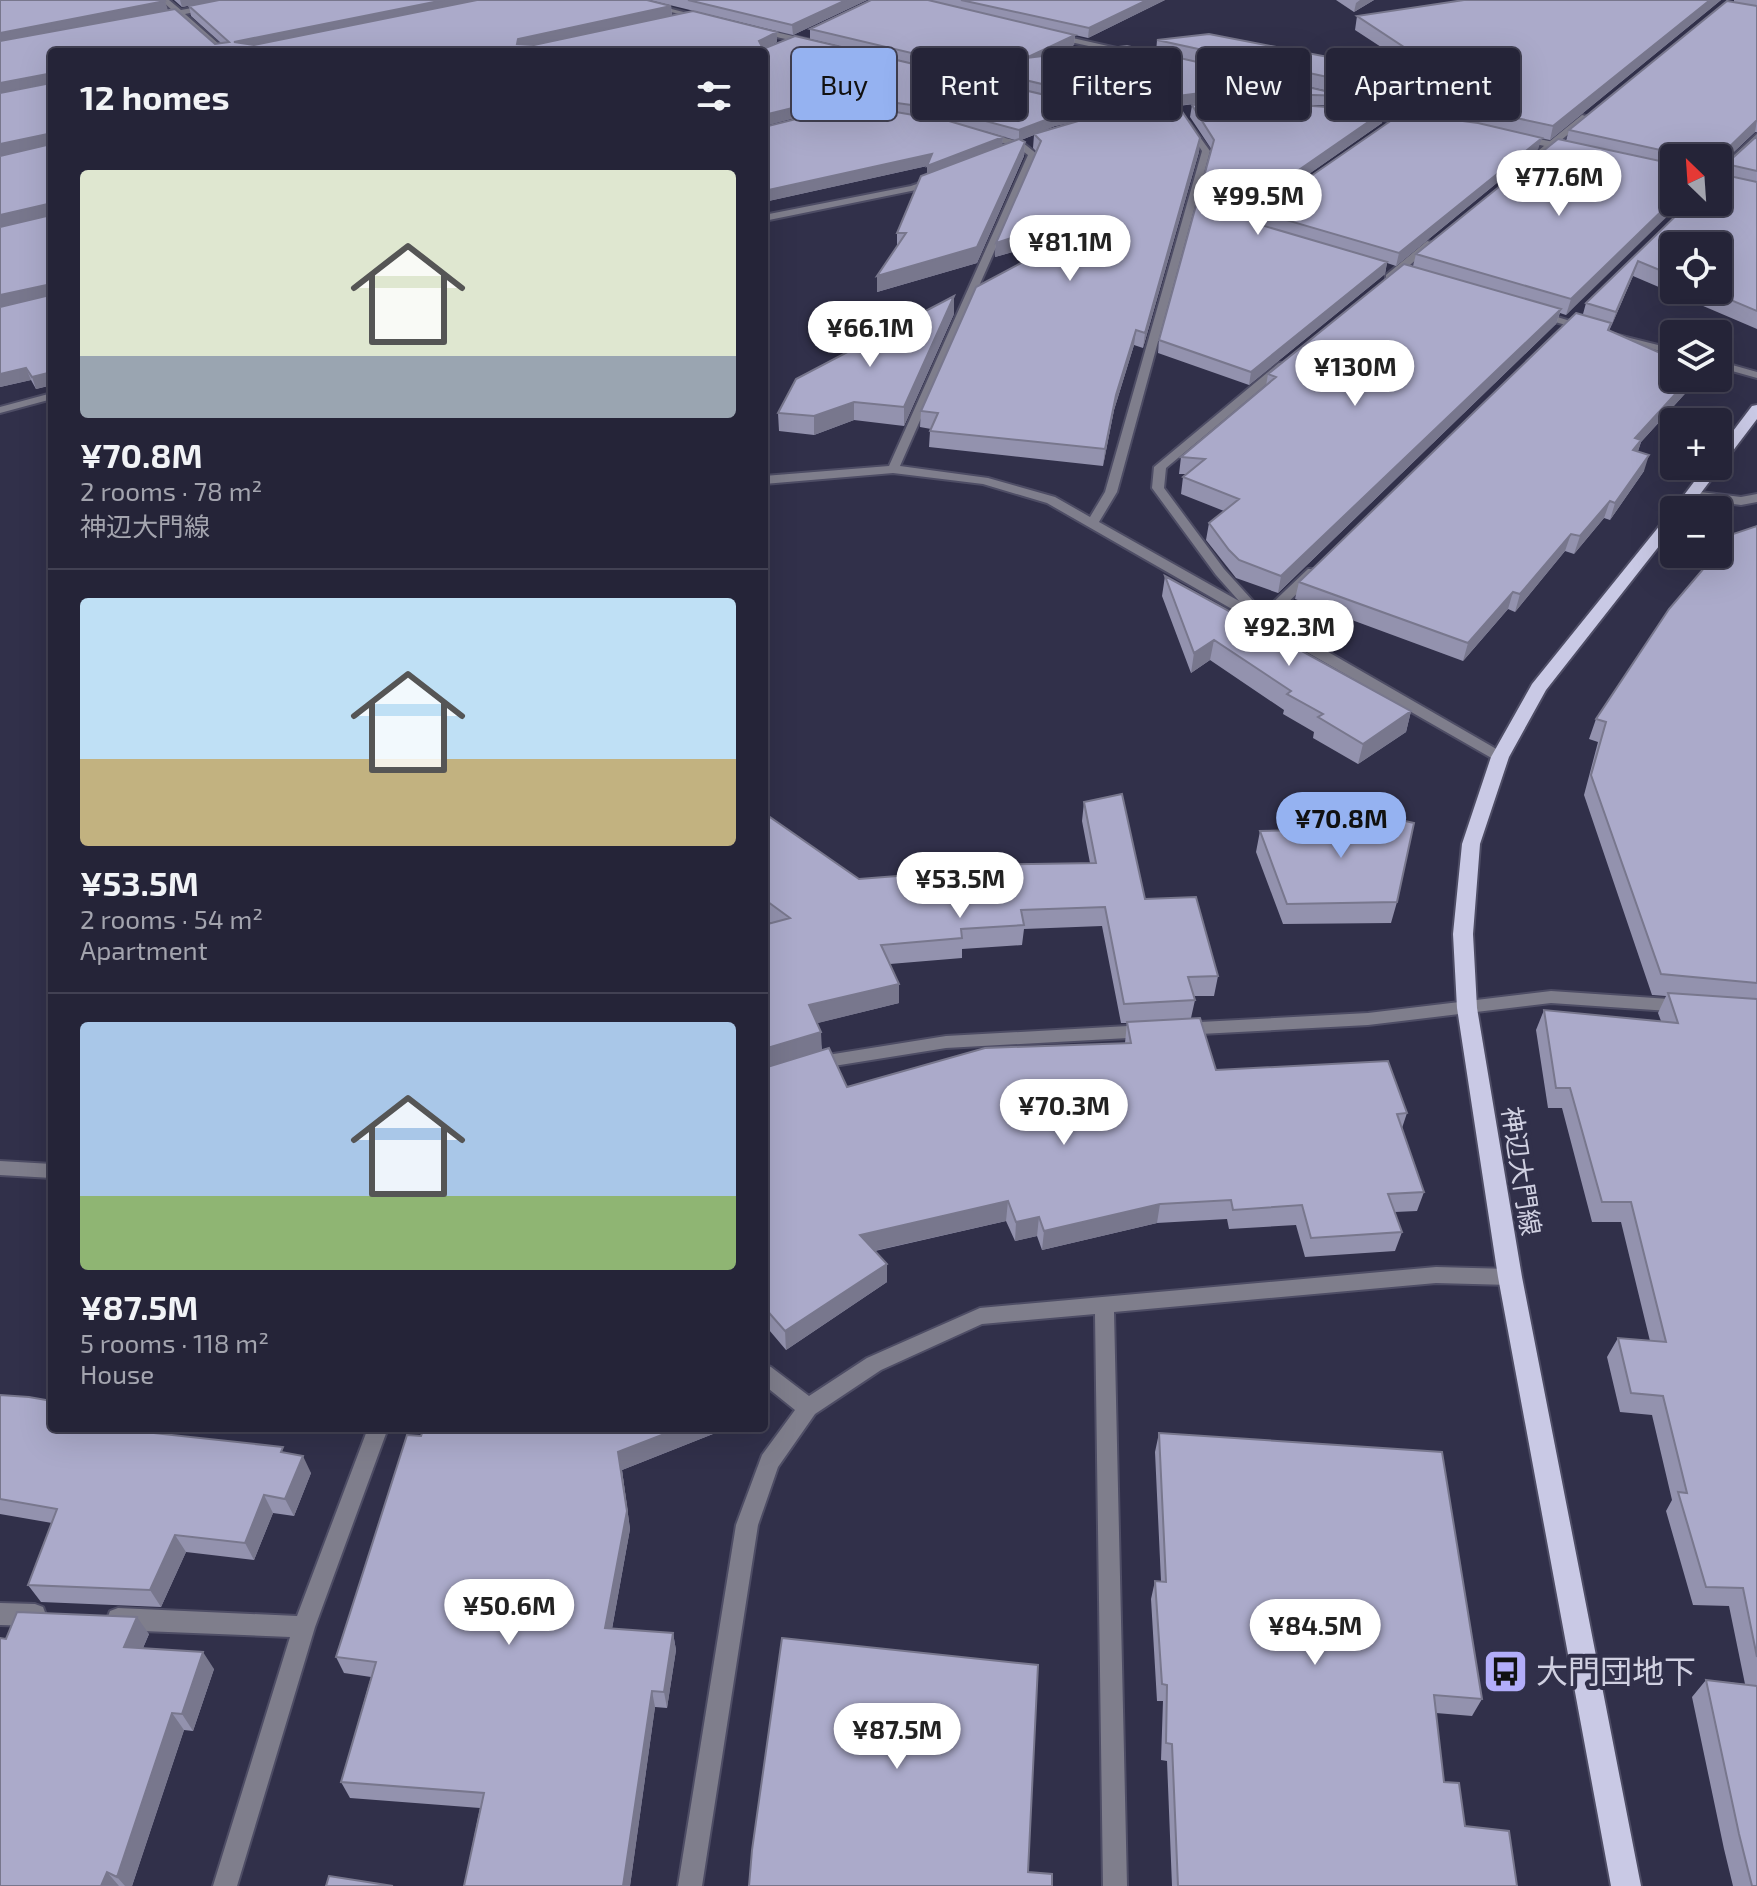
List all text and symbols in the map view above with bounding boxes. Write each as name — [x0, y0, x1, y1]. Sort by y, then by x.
chip: Buy — [792, 48, 896, 120]
chip: Rent — [912, 48, 1027, 120]
chip: Filters — [1043, 48, 1181, 120]
chip: New — [1197, 48, 1310, 120]
chip: Apartment — [1326, 48, 1520, 120]
icon: filters — [692, 74, 736, 118]
text: 12 homes — [80, 76, 229, 117]
north arrow — [1660, 144, 1732, 216]
map controls — [1660, 144, 1732, 568]
pin: ¥77.6M — [1494, 150, 1624, 218]
text: ¥77.6M — [1514, 160, 1604, 191]
pin: ¥99.5M — [1193, 169, 1323, 237]
text: ¥99.5M — [1212, 179, 1304, 210]
pin: ¥81.1M — [1005, 215, 1135, 283]
icon: home — [336, 222, 480, 366]
text: ¥81.1M — [1028, 225, 1112, 256]
button: locate — [1660, 232, 1732, 304]
pin: ¥66.1M — [805, 301, 935, 369]
text: ¥66.1M — [826, 311, 914, 342]
button: layers — [1660, 320, 1732, 392]
pin: ¥130M — [1299, 340, 1411, 408]
text: ¥130M — [1313, 350, 1397, 381]
button: + — [1660, 408, 1732, 480]
text: ¥70.8M — [80, 434, 203, 475]
text: 2 rooms · 78 m² — [80, 475, 262, 506]
button: − — [1660, 496, 1732, 568]
text: 神辺大門線 — [80, 510, 210, 541]
pin: ¥92.3M — [1224, 600, 1354, 668]
text: ¥92.3M — [1243, 610, 1335, 641]
icon: home — [336, 650, 480, 794]
pin: ¥70.8M — [1276, 792, 1406, 860]
text: ¥70.8M — [1294, 802, 1388, 833]
pin: ¥53.5M — [895, 852, 1025, 920]
text: ¥53.5M — [80, 862, 199, 903]
text: ¥53.5M — [915, 862, 1005, 893]
text: 2 rooms · 54 m² — [80, 903, 263, 934]
text: Apartment — [80, 934, 208, 965]
icon: home — [336, 1074, 480, 1218]
pin: ¥70.3M — [999, 1079, 1129, 1147]
text: ¥70.3M — [1018, 1089, 1110, 1120]
street label: 神辺大門線 — [1497, 1104, 1548, 1237]
text: ¥87.5M — [80, 1286, 198, 1327]
text: 5 rooms · 118 m² — [80, 1327, 269, 1358]
text: House — [80, 1358, 154, 1389]
pin: ¥50.6M — [444, 1579, 574, 1647]
text: ¥50.6M — [462, 1589, 556, 1620]
pin: ¥84.5M — [1250, 1599, 1380, 1667]
text: ¥84.5M — [1268, 1609, 1362, 1640]
bus stop icon: 大門団地下 — [1481, 1648, 1529, 1696]
place label: 大門団地下 — [1536, 1651, 1696, 1689]
pin: ¥87.5M — [832, 1703, 962, 1771]
text: ¥87.5M — [852, 1713, 942, 1744]

